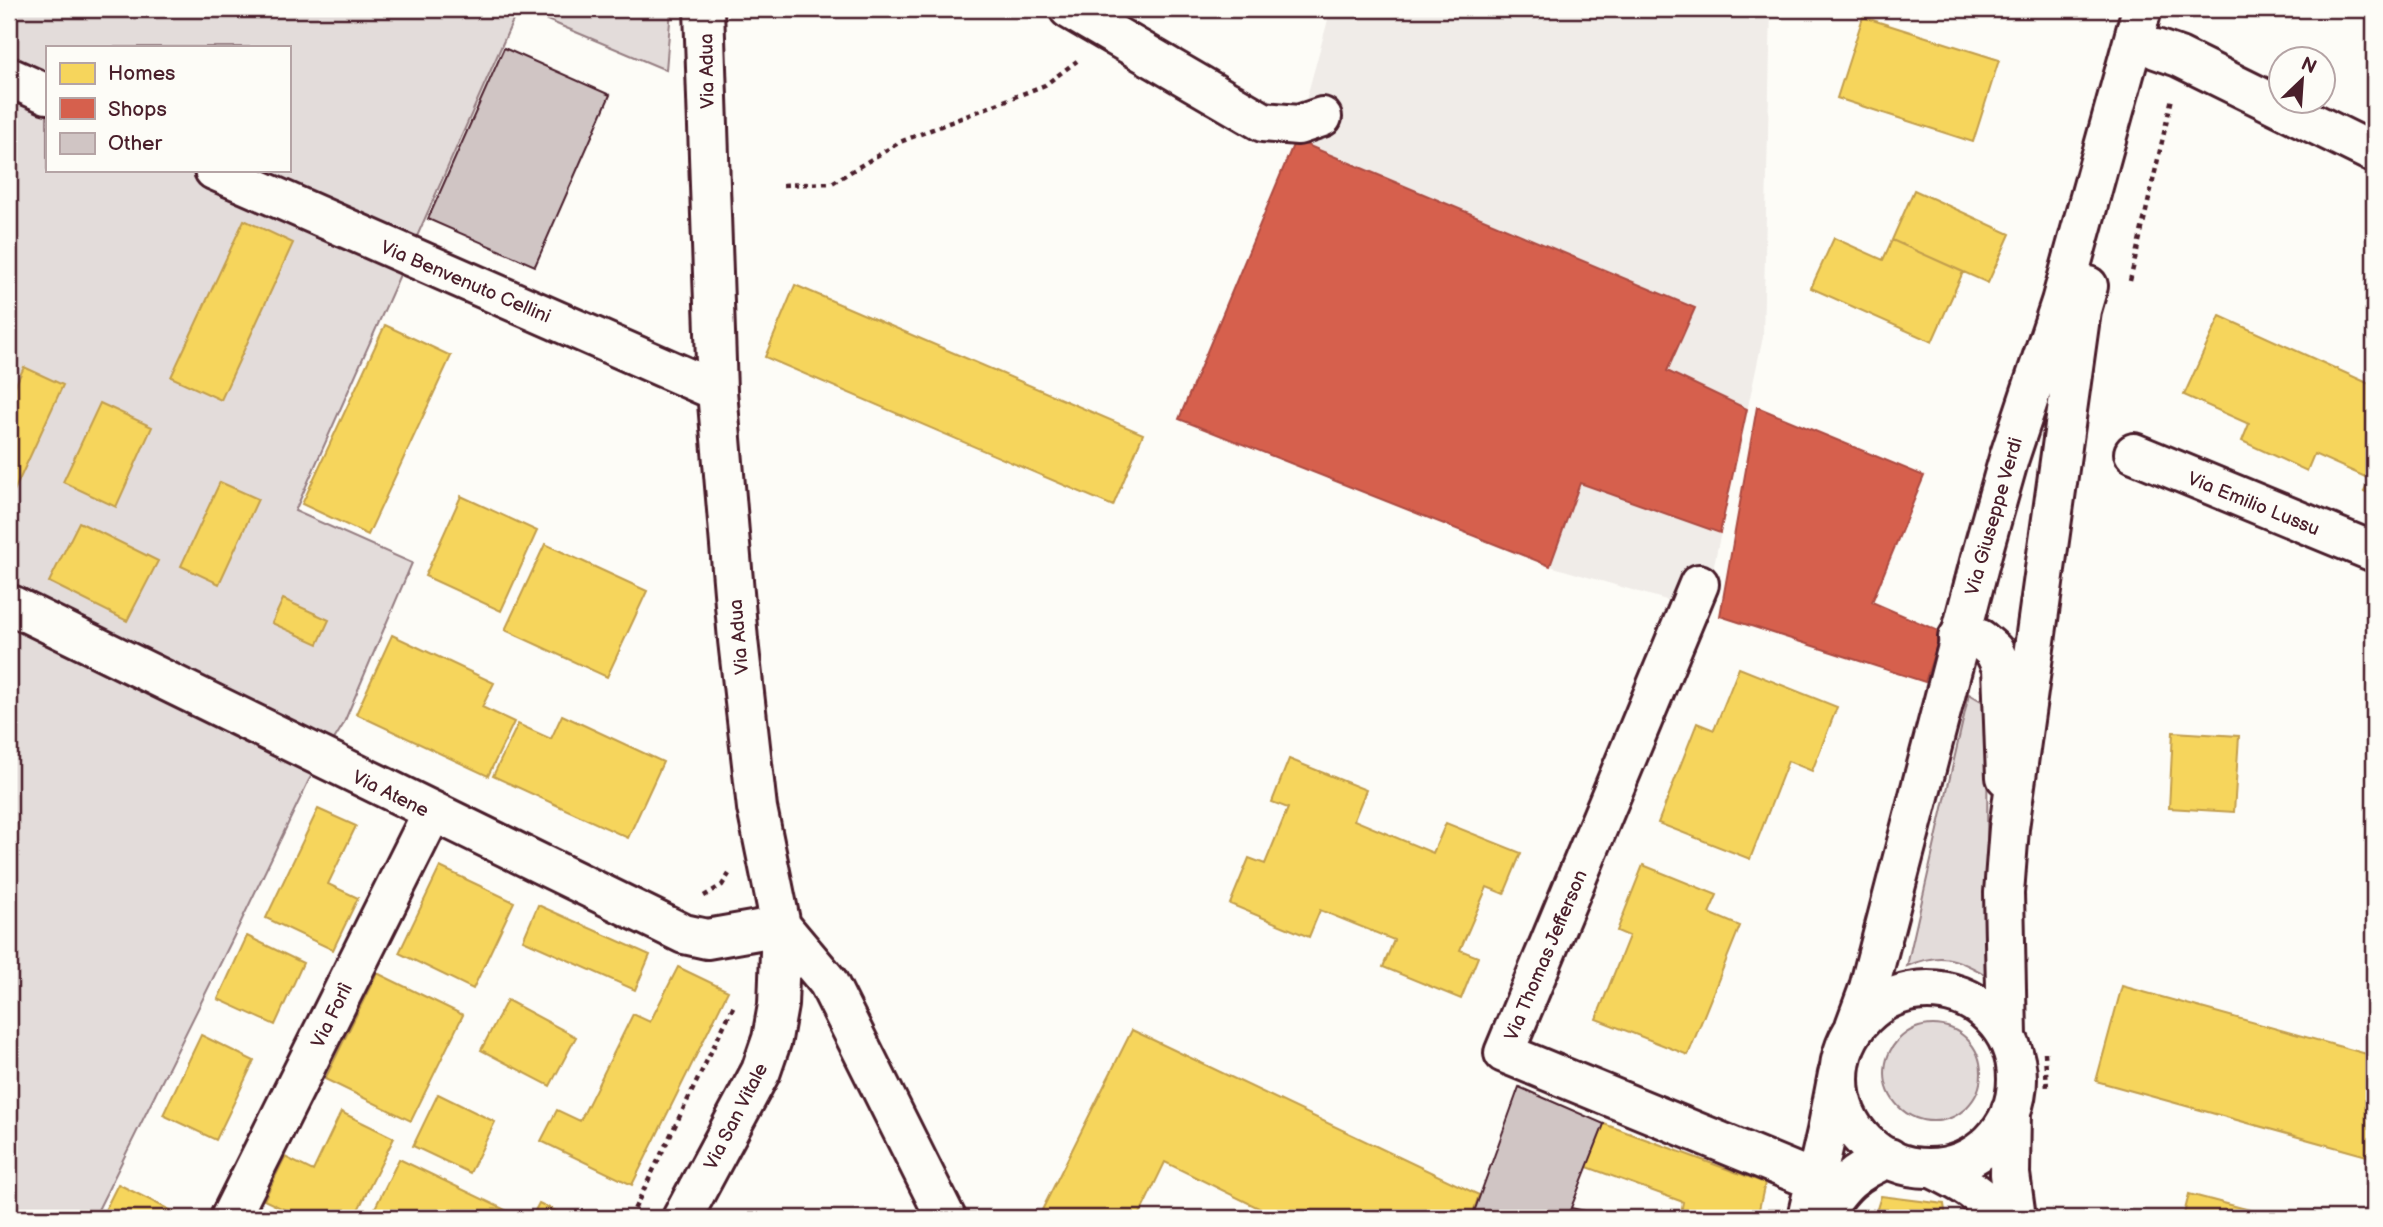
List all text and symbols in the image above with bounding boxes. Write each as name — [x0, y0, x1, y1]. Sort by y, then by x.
street label: Via Adua — [695, 33, 720, 109]
legend — [46, 46, 290, 172]
north arrow — [2268, 46, 2338, 116]
text: N — [2297, 53, 2320, 79]
text: Homes — [108, 61, 176, 86]
text: Shops — [108, 97, 167, 122]
text: Other — [108, 131, 163, 156]
street label: Via Benvenuto Cellini — [377, 236, 554, 329]
street label: Via Giuseppe Verdi — [1961, 435, 2028, 598]
street label: Via Emilio Lussu — [2184, 467, 2323, 541]
street label: Via Adua — [725, 598, 754, 675]
street label: Via Atene — [348, 766, 432, 823]
street label: Via Thomas Jefferson — [1500, 867, 1593, 1044]
street label: Via Forlì — [307, 980, 358, 1052]
street label: Via San Vitale — [700, 1059, 773, 1174]

